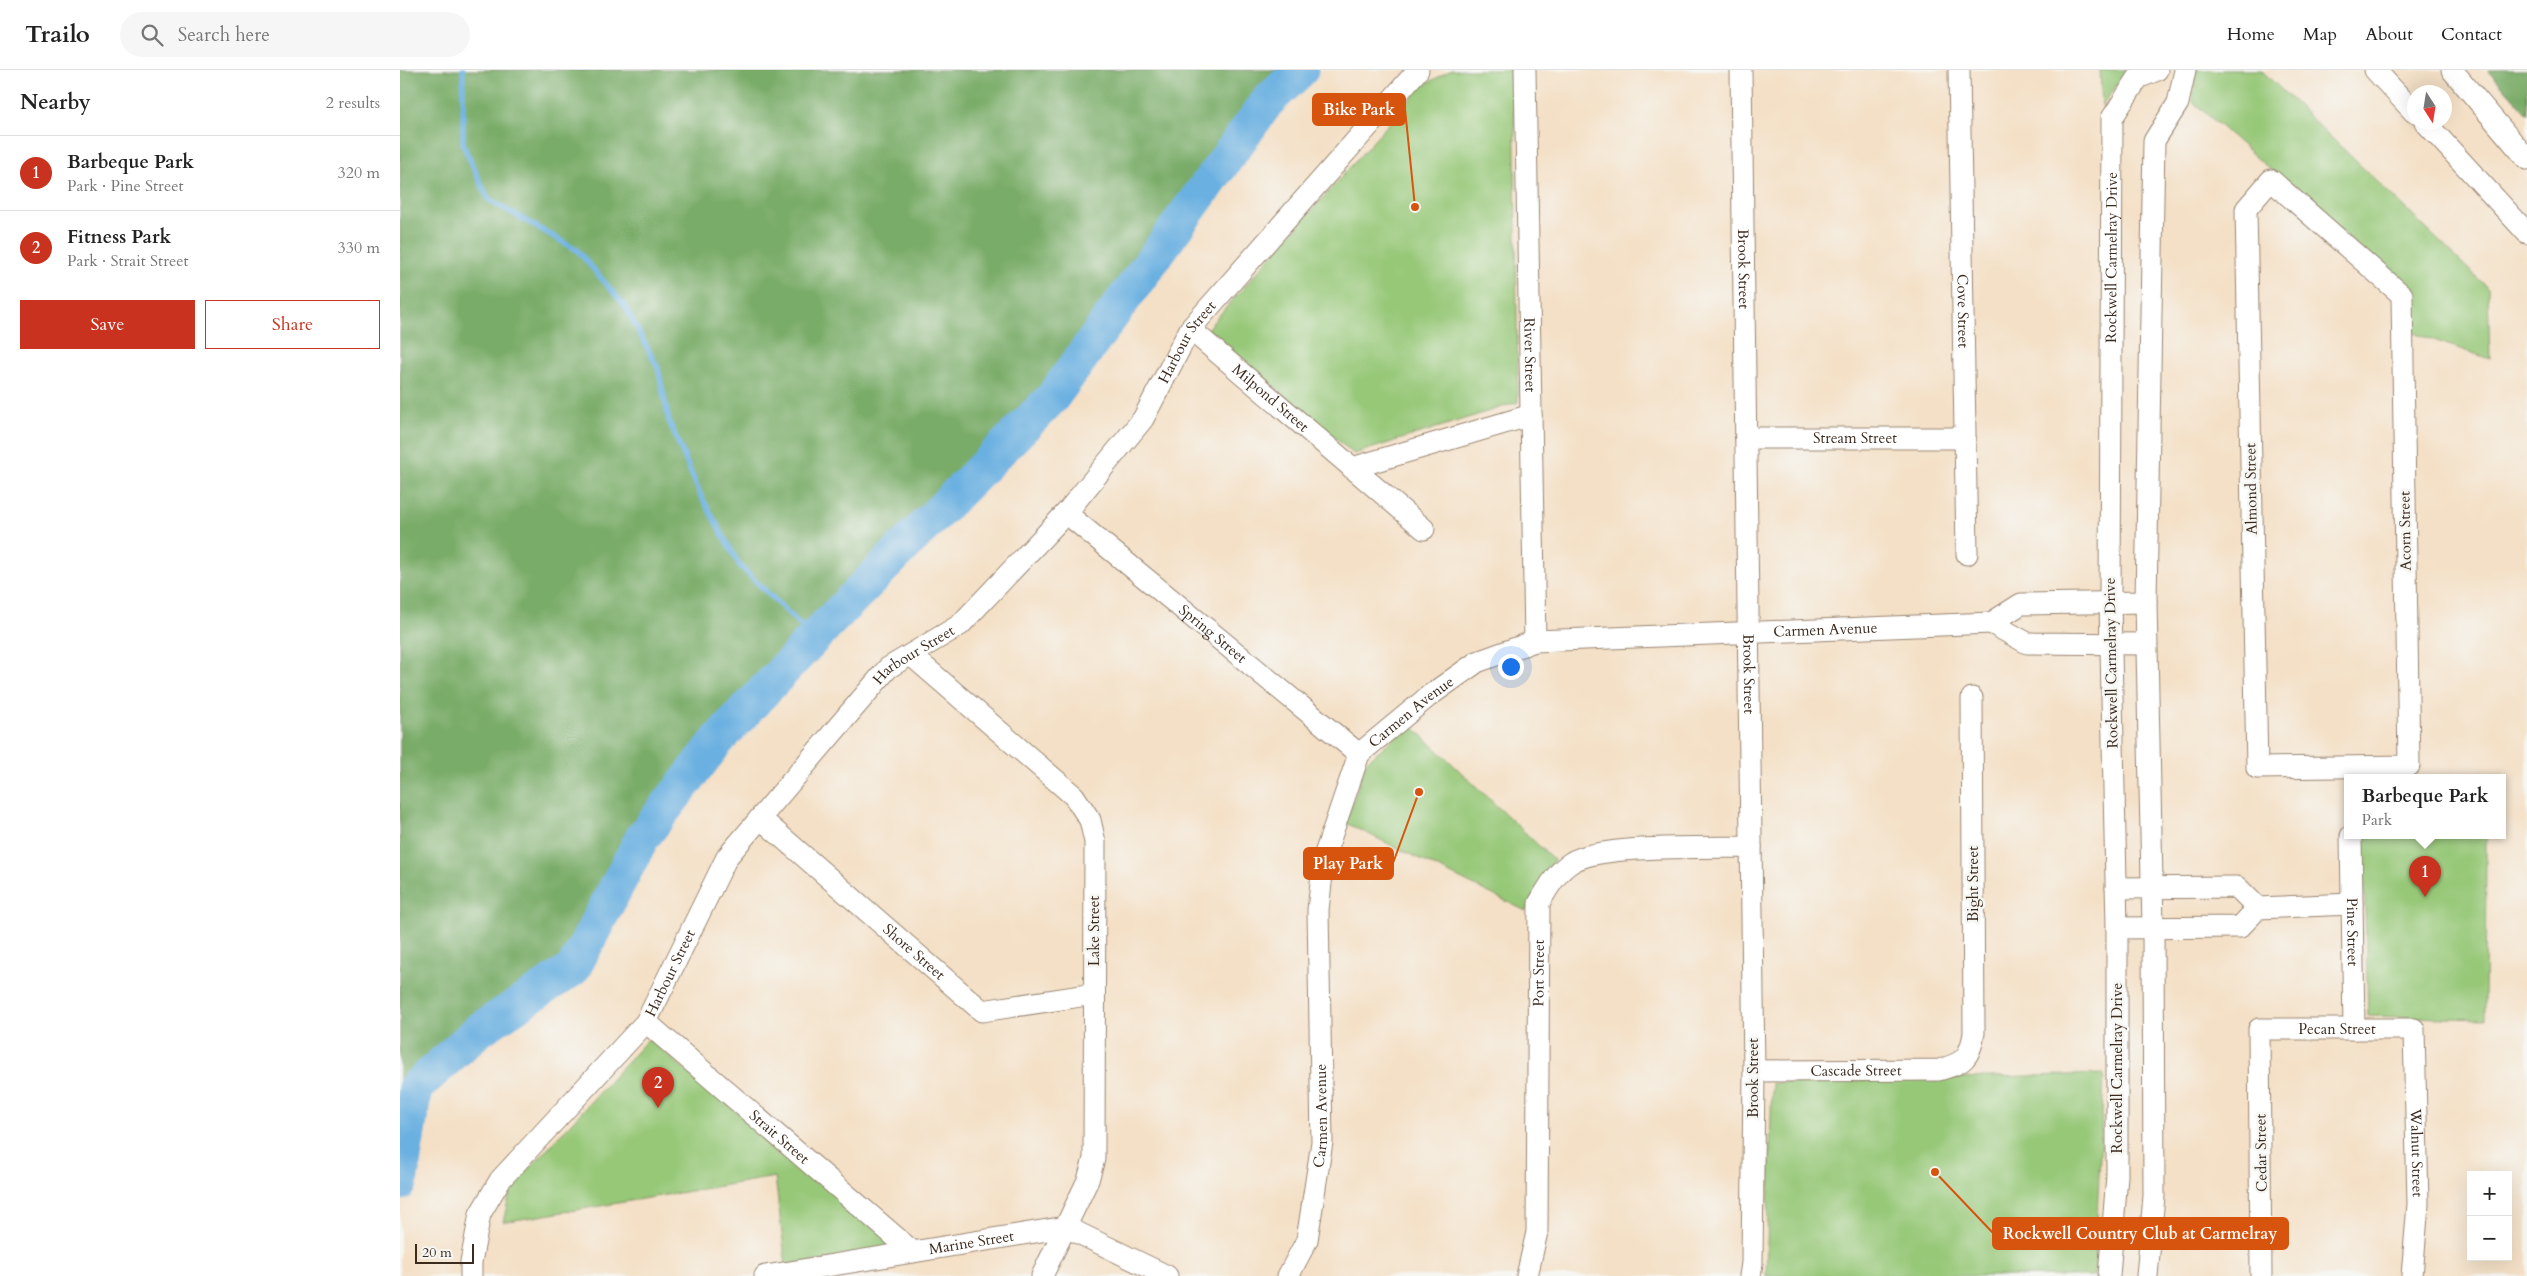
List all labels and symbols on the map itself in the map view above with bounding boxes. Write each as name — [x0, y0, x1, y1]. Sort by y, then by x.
north arrow — [2407, 85, 2452, 130]
callout: Bike Park — [1313, 94, 1405, 125]
text: Bike Park — [1323, 99, 1395, 121]
street label: Rockwell Carmelray Drive — [2101, 172, 2122, 343]
street label: Brook Street — [1733, 229, 1754, 309]
street label: Cove Street — [1952, 274, 1974, 348]
street label: Harbour Street — [1153, 296, 1221, 387]
street label: River Street — [1519, 317, 1541, 393]
street label: Milpond Street — [1228, 359, 1313, 436]
street label: Stream Street — [1813, 428, 1897, 448]
street label: Almond Street — [2240, 443, 2262, 535]
street label: Acorn Street — [2394, 491, 2416, 571]
street label: Rockwell Carmelray Drive — [2100, 577, 2122, 749]
street label: Spring Street — [1175, 600, 1251, 668]
street label: Carmen Avenue — [1773, 617, 1878, 642]
street label: Harbour Street — [868, 620, 958, 689]
street label: Brook Street — [1738, 634, 1759, 714]
your location — [1498, 654, 1524, 680]
street label: Carmen Avenue — [1364, 671, 1458, 752]
street label: Bight Street — [1963, 846, 1983, 922]
callout: Play Park — [1304, 848, 1393, 879]
text: Play Park — [1313, 853, 1383, 875]
pin: 1 — [2409, 856, 2441, 897]
street label: Lake Street — [1084, 895, 1104, 966]
street label: Pine Street — [2342, 898, 2363, 967]
street label: Shore Street — [879, 919, 949, 985]
street label: Harbour Street — [640, 926, 700, 1020]
street label: Port Street — [1528, 939, 1549, 1007]
street label: Rockwell Carmelray Drive — [2107, 982, 2127, 1153]
street label: Pecan Street — [2298, 1019, 2376, 1039]
street label: Brook Street — [1743, 1038, 1763, 1118]
street label: Cascade Street — [1810, 1060, 1902, 1081]
street label: Carmen Avenue — [1308, 1063, 1332, 1169]
pin: 2 — [642, 1067, 674, 1108]
street label: Strait Street — [745, 1105, 814, 1169]
street label: Walnut Street — [2406, 1107, 2428, 1198]
street label: Cedar Street — [2250, 1113, 2272, 1192]
callout: Rockwell Country Club at Carmelray — [1993, 1218, 2288, 1249]
text: Rockwell Country Club at Carmelray — [2003, 1223, 2277, 1245]
street label: Marine Street — [927, 1226, 1015, 1259]
scale bar — [415, 1241, 474, 1264]

